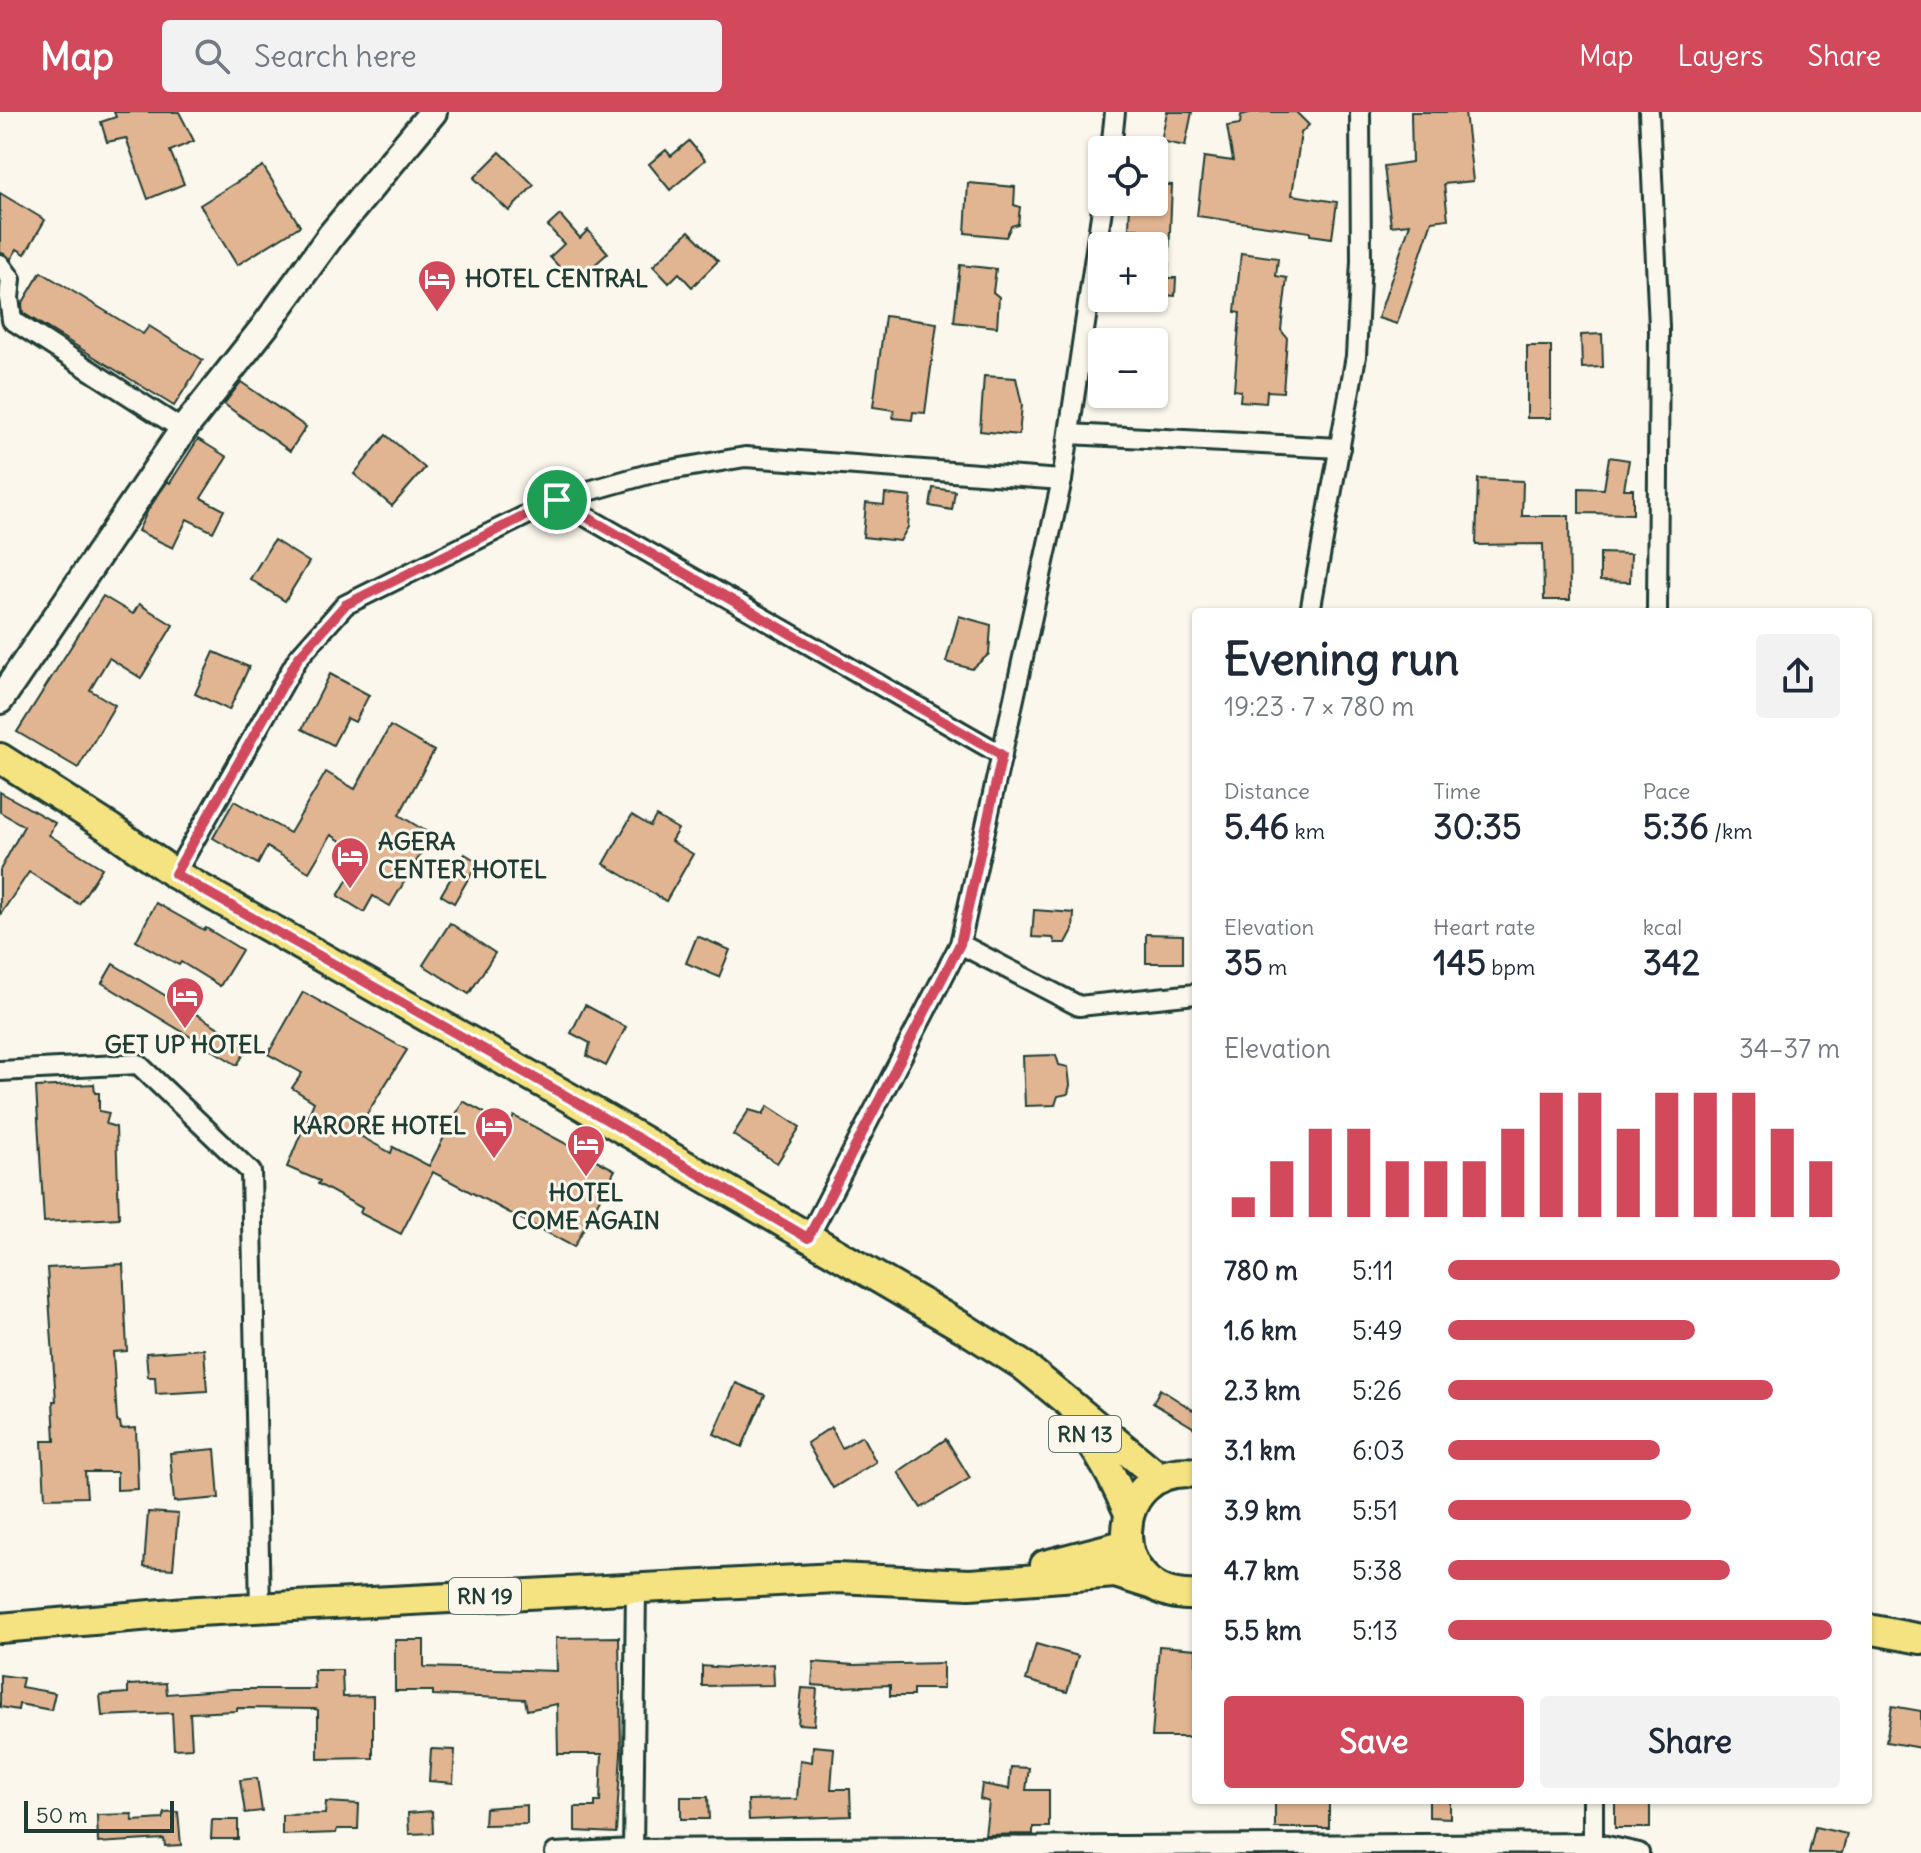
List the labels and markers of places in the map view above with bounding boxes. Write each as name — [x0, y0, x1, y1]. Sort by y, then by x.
hotel icon: HOTEL CENTRAL — [416, 258, 458, 313]
place label: HOTEL CENTRAL — [465, 263, 648, 293]
pin — [523, 466, 591, 534]
place label: AGERA CENTER HOTEL — [378, 826, 547, 884]
hotel icon: AGERA CENTER HOTEL — [329, 835, 371, 890]
hotel icon: GET UP HOTEL — [164, 975, 206, 1030]
place label: GET UP HOTEL — [104, 1029, 266, 1059]
hotel icon: KARORE HOTEL — [473, 1105, 515, 1160]
place label: KARORE HOTEL — [292, 1110, 466, 1140]
hotel icon: HOTEL COME AGAIN — [565, 1123, 607, 1178]
place label: HOTEL COME AGAIN — [512, 1177, 660, 1235]

